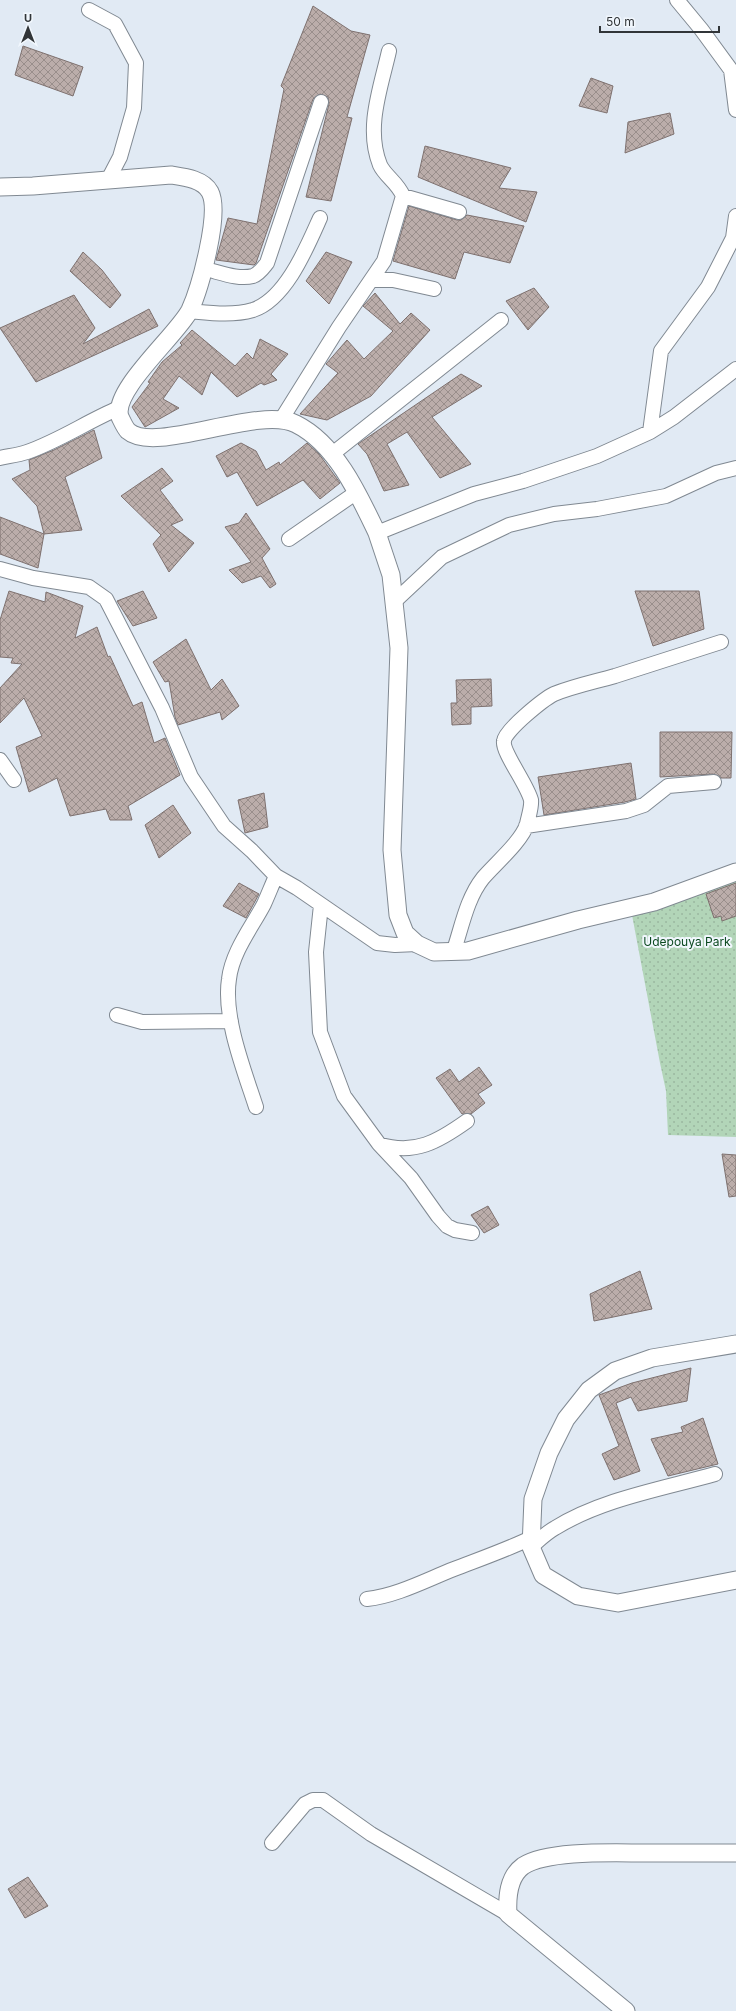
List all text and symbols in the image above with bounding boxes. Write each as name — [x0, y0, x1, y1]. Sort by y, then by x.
north arrow — [8, 8, 48, 48]
scale bar — [600, 8, 719, 34]
text: U — [24, 11, 32, 25]
text: 50 m — [606, 14, 635, 29]
park label: Udepouya Park — [643, 934, 731, 949]

